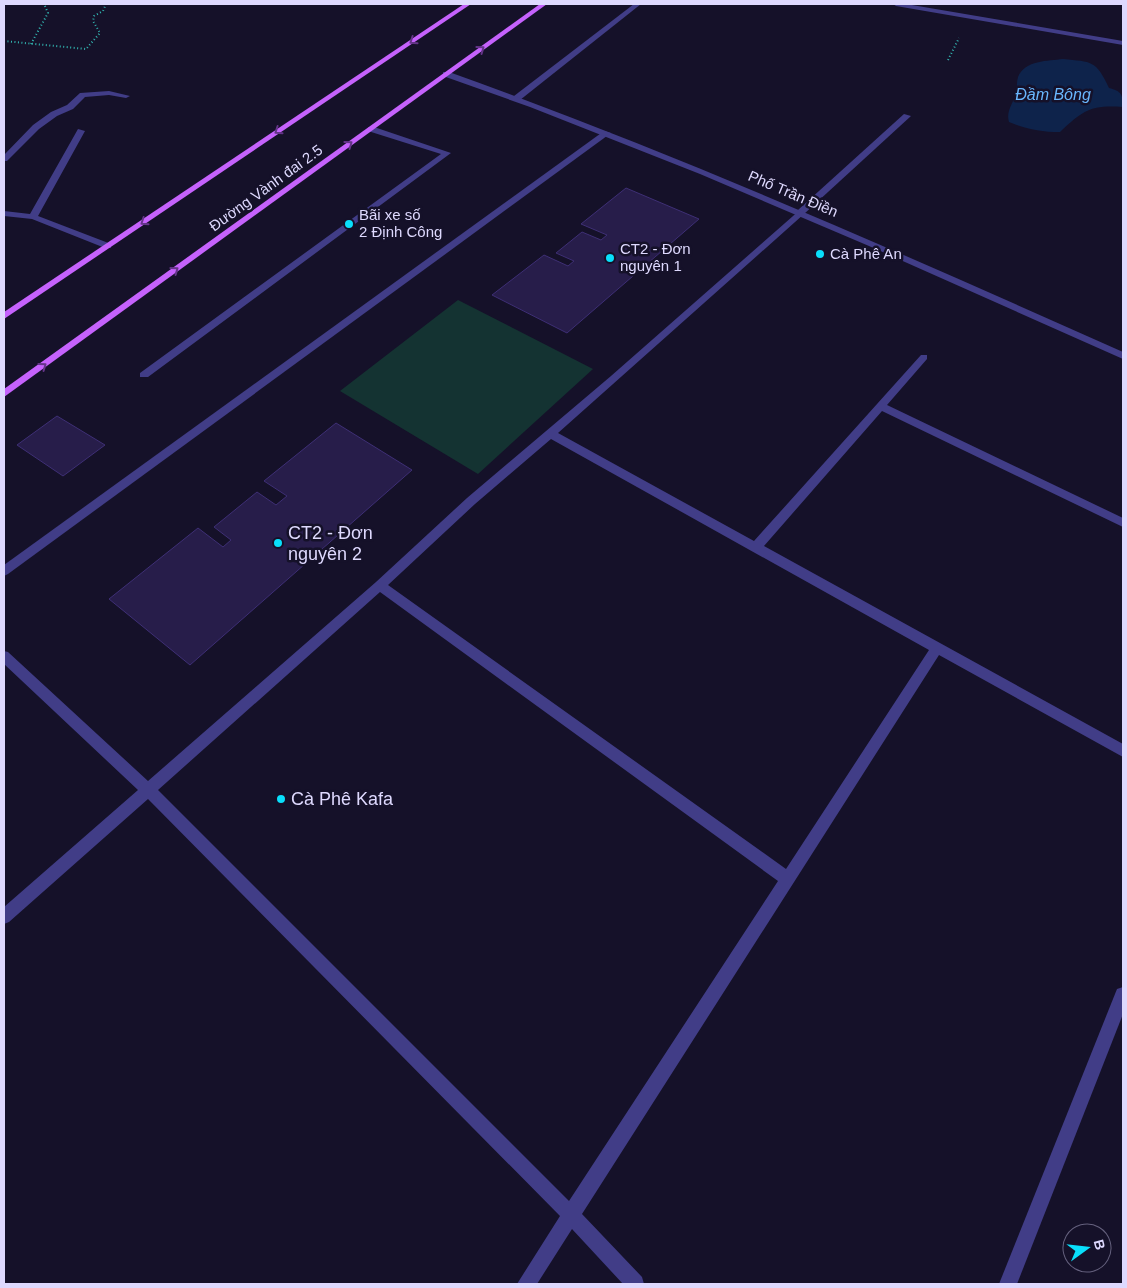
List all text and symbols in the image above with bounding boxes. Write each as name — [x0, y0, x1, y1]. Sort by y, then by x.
one-way arrow — [410, 35, 419, 44]
one-way arrow — [475, 46, 485, 55]
water label: Đầm Bông — [1015, 86, 1091, 103]
one-way arrow — [275, 125, 284, 134]
street label: Đường Vành đai 2.5 — [206, 141, 326, 234]
one-way arrow — [343, 142, 352, 150]
street label: Phố Trần Điền — [746, 167, 841, 220]
place label: Bãi xe số 2 Định Công — [359, 206, 442, 240]
one-way arrow — [140, 216, 149, 225]
marker: Bãi xe số 2 Định Công — [343, 218, 355, 230]
place label: CT2 - Đơn nguyên 1 — [620, 240, 691, 274]
place label: Cà Phê An — [830, 245, 902, 262]
marker: Cà Phê An — [814, 248, 826, 260]
marker: CT2 - Đơn nguyên 1 — [604, 252, 616, 264]
one-way arrow — [169, 267, 179, 276]
one-way arrow — [37, 363, 46, 371]
place label: CT2 - Đơn nguyên 2 — [288, 523, 373, 564]
marker: CT2 - Đơn nguyên 2 — [272, 537, 284, 549]
place label: Cà Phê Kafa — [291, 789, 394, 809]
marker: Cà Phê Kafa — [275, 793, 287, 805]
north arrow — [1062, 1223, 1112, 1273]
text: B — [1091, 1238, 1109, 1252]

